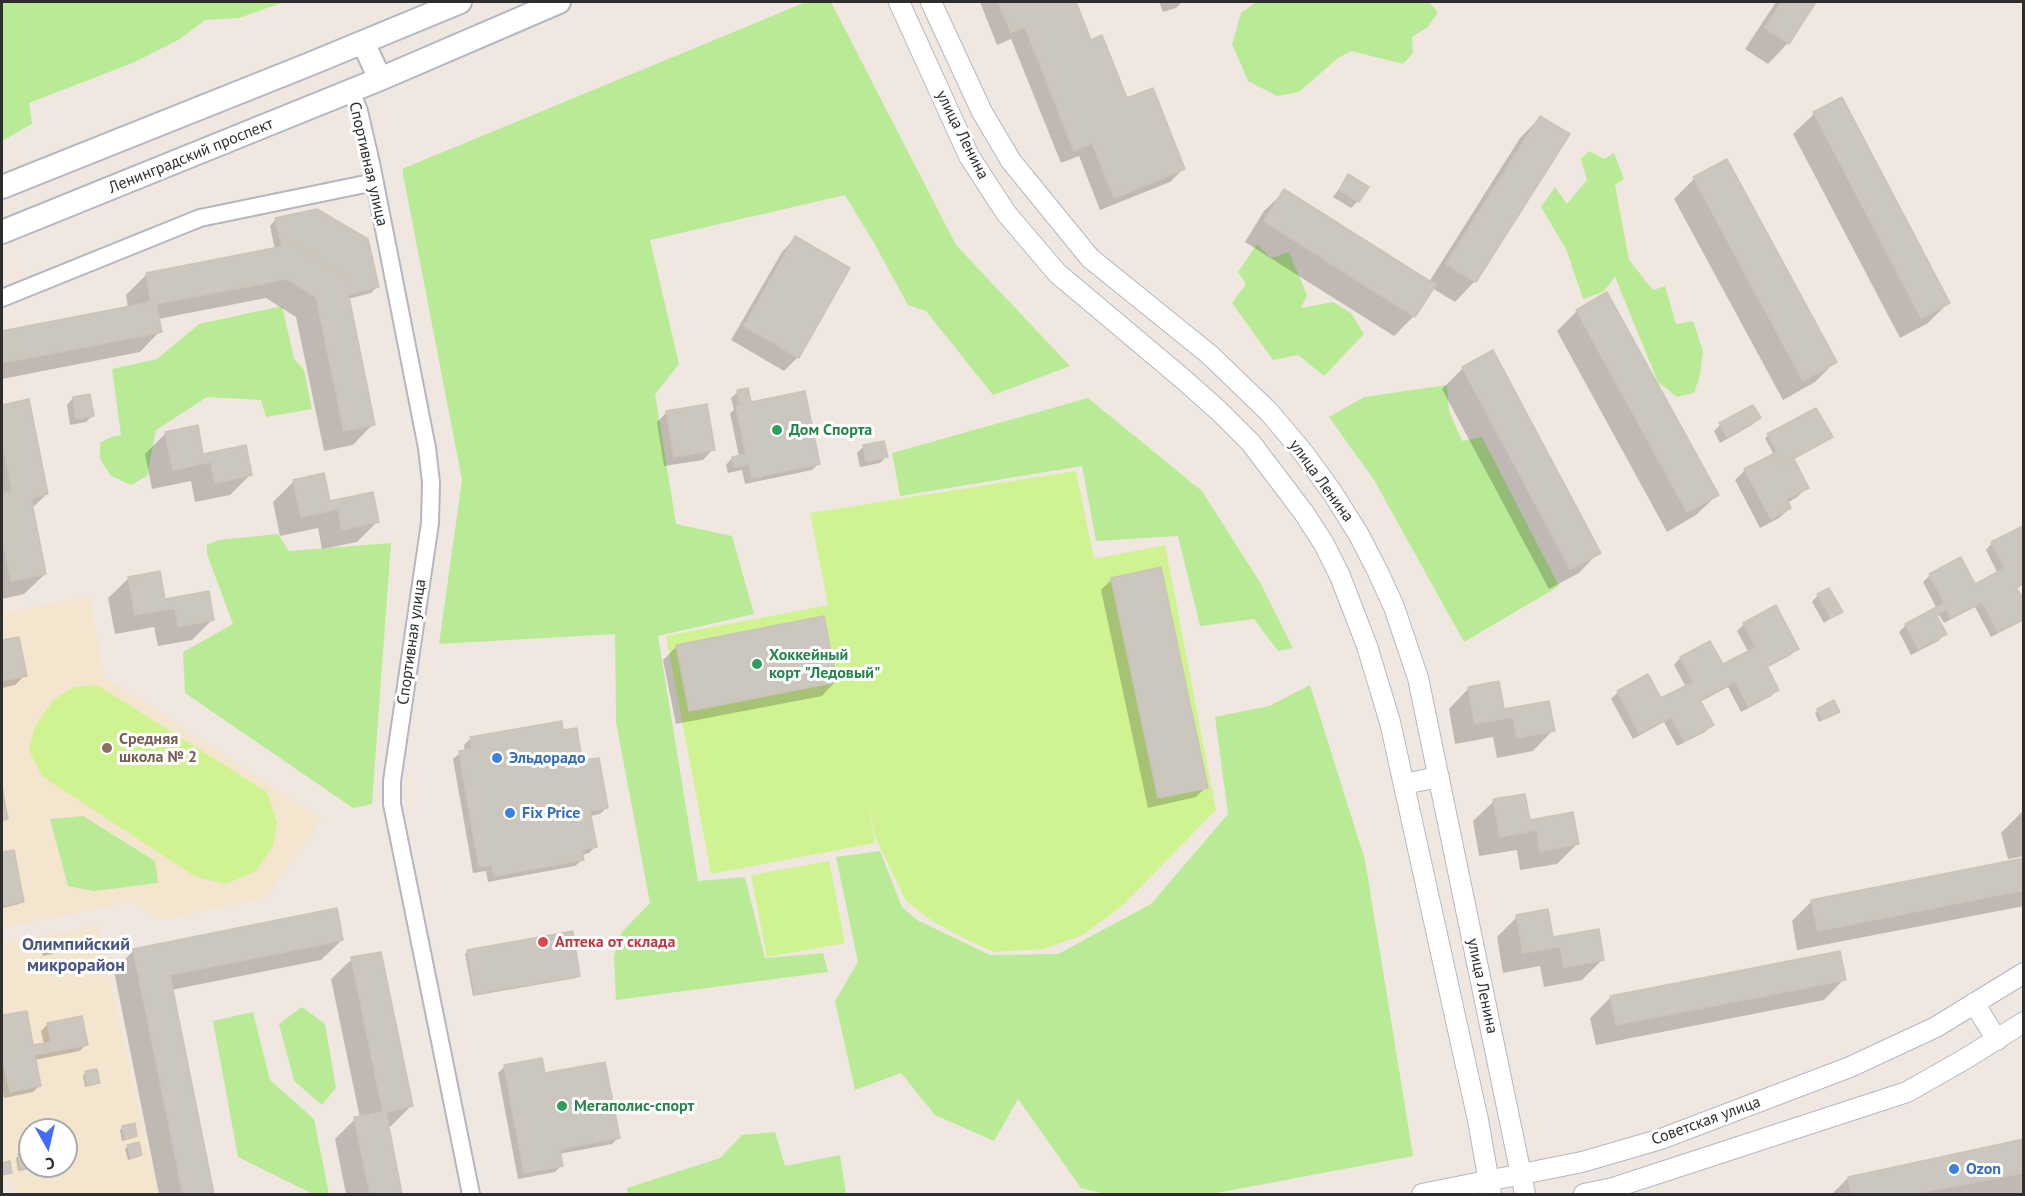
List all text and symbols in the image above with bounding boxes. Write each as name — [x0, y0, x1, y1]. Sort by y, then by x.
street label: улица Ленина — [931, 87, 993, 183]
street label: Спортивная улица — [344, 100, 392, 228]
street label: Ленинградский проспект — [106, 114, 276, 198]
place label: Дом Спорта — [789, 420, 872, 440]
marker: Дом Спорта — [770, 423, 784, 437]
street label: улица Ленина — [1285, 436, 1357, 526]
street label: Спортивная улица — [394, 578, 430, 706]
place label: Хоккейный корт "Ледовый" — [769, 645, 880, 683]
marker: Хоккейный корт "Ледовый" — [750, 657, 764, 671]
place label: Средняя школа № 2 — [119, 729, 197, 767]
marker: Средняя школа № 2 — [100, 741, 114, 755]
place label: Эльдорадо — [509, 748, 586, 768]
marker: Эльдорадо — [490, 751, 504, 765]
place label: Fix Price — [522, 803, 580, 823]
marker: Fix Price — [503, 806, 517, 820]
place label: Аптека от склада — [555, 932, 675, 952]
district label: Олимпийский микрорайон — [22, 934, 130, 976]
marker: Аптека от склада — [536, 935, 550, 949]
street label: улица Ленина — [1463, 937, 1501, 1035]
street label: Советская улица — [1649, 1092, 1763, 1150]
place label: Мегаполис-спорт — [574, 1096, 694, 1116]
marker: Мегаполис-спорт — [555, 1099, 569, 1113]
north arrow — [18, 1118, 78, 1178]
text: С — [44, 1153, 56, 1174]
place label: Ozon — [1966, 1159, 2001, 1179]
marker: Ozon — [1947, 1162, 1961, 1176]

